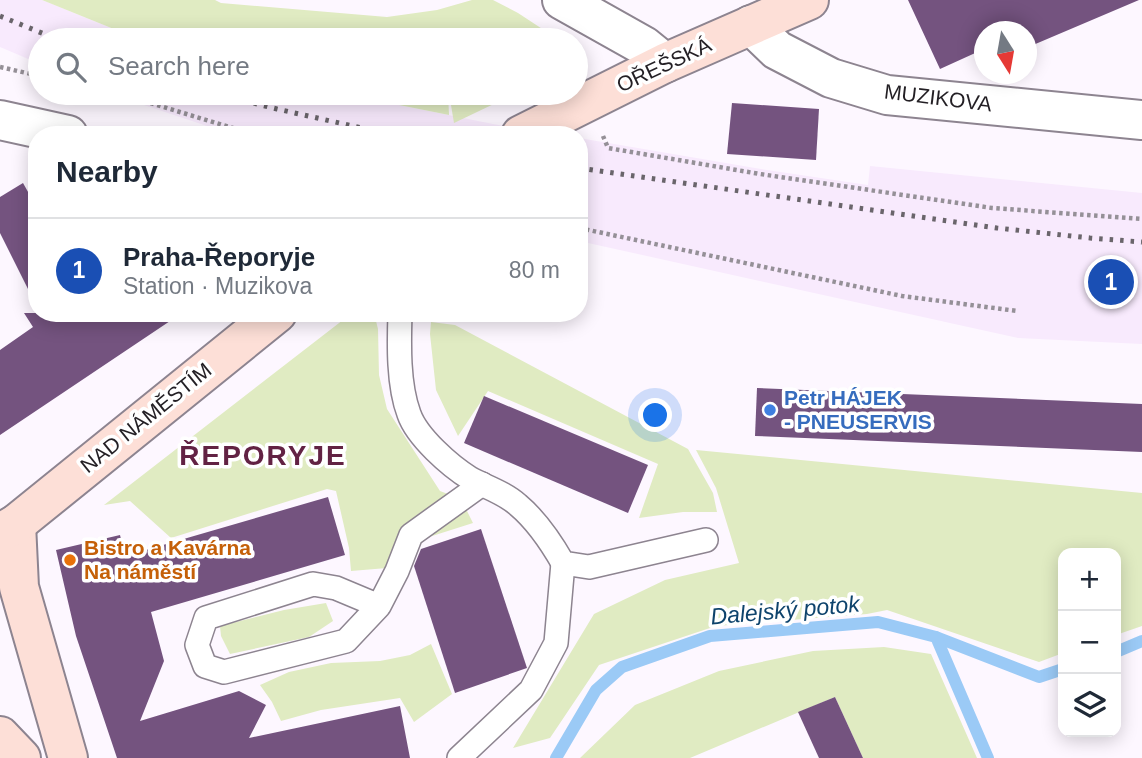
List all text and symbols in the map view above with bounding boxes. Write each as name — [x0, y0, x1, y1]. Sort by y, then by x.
north arrow — [974, 21, 1037, 84]
search box — [28, 28, 588, 105]
street label: OŘEŠSKÁ — [613, 33, 715, 96]
icon: search — [52, 48, 90, 86]
text: Search here — [108, 51, 250, 81]
street label: MUZIKOVA — [883, 80, 993, 116]
text: Nearby — [56, 155, 158, 188]
text: Praha-Řeporyje — [123, 242, 315, 272]
pin: 1 — [1088, 256, 1134, 308]
text: 1 — [73, 257, 85, 283]
text: 80 m — [509, 257, 560, 283]
text: Station · Muzikova — [123, 273, 312, 299]
street label: NAD NÁMĚSTÍM — [76, 358, 215, 477]
place label: Petr HÁJEK - PNEUSERVIS — [784, 386, 932, 433]
your location — [638, 398, 672, 432]
marker: Petr HÁJEK - PNEUSERVIS — [762, 402, 778, 418]
district label: ŘEPORYJE — [179, 440, 347, 471]
place label: Bistro a Kavárna Na náměstí — [84, 536, 251, 583]
map controls — [1058, 548, 1121, 737]
button: + — [1058, 548, 1121, 611]
marker: Bistro a Kavárna Na náměstí — [62, 552, 78, 568]
water label: Dalejský potok — [709, 590, 862, 629]
button: − — [1058, 611, 1121, 674]
button: layers — [1058, 674, 1121, 737]

